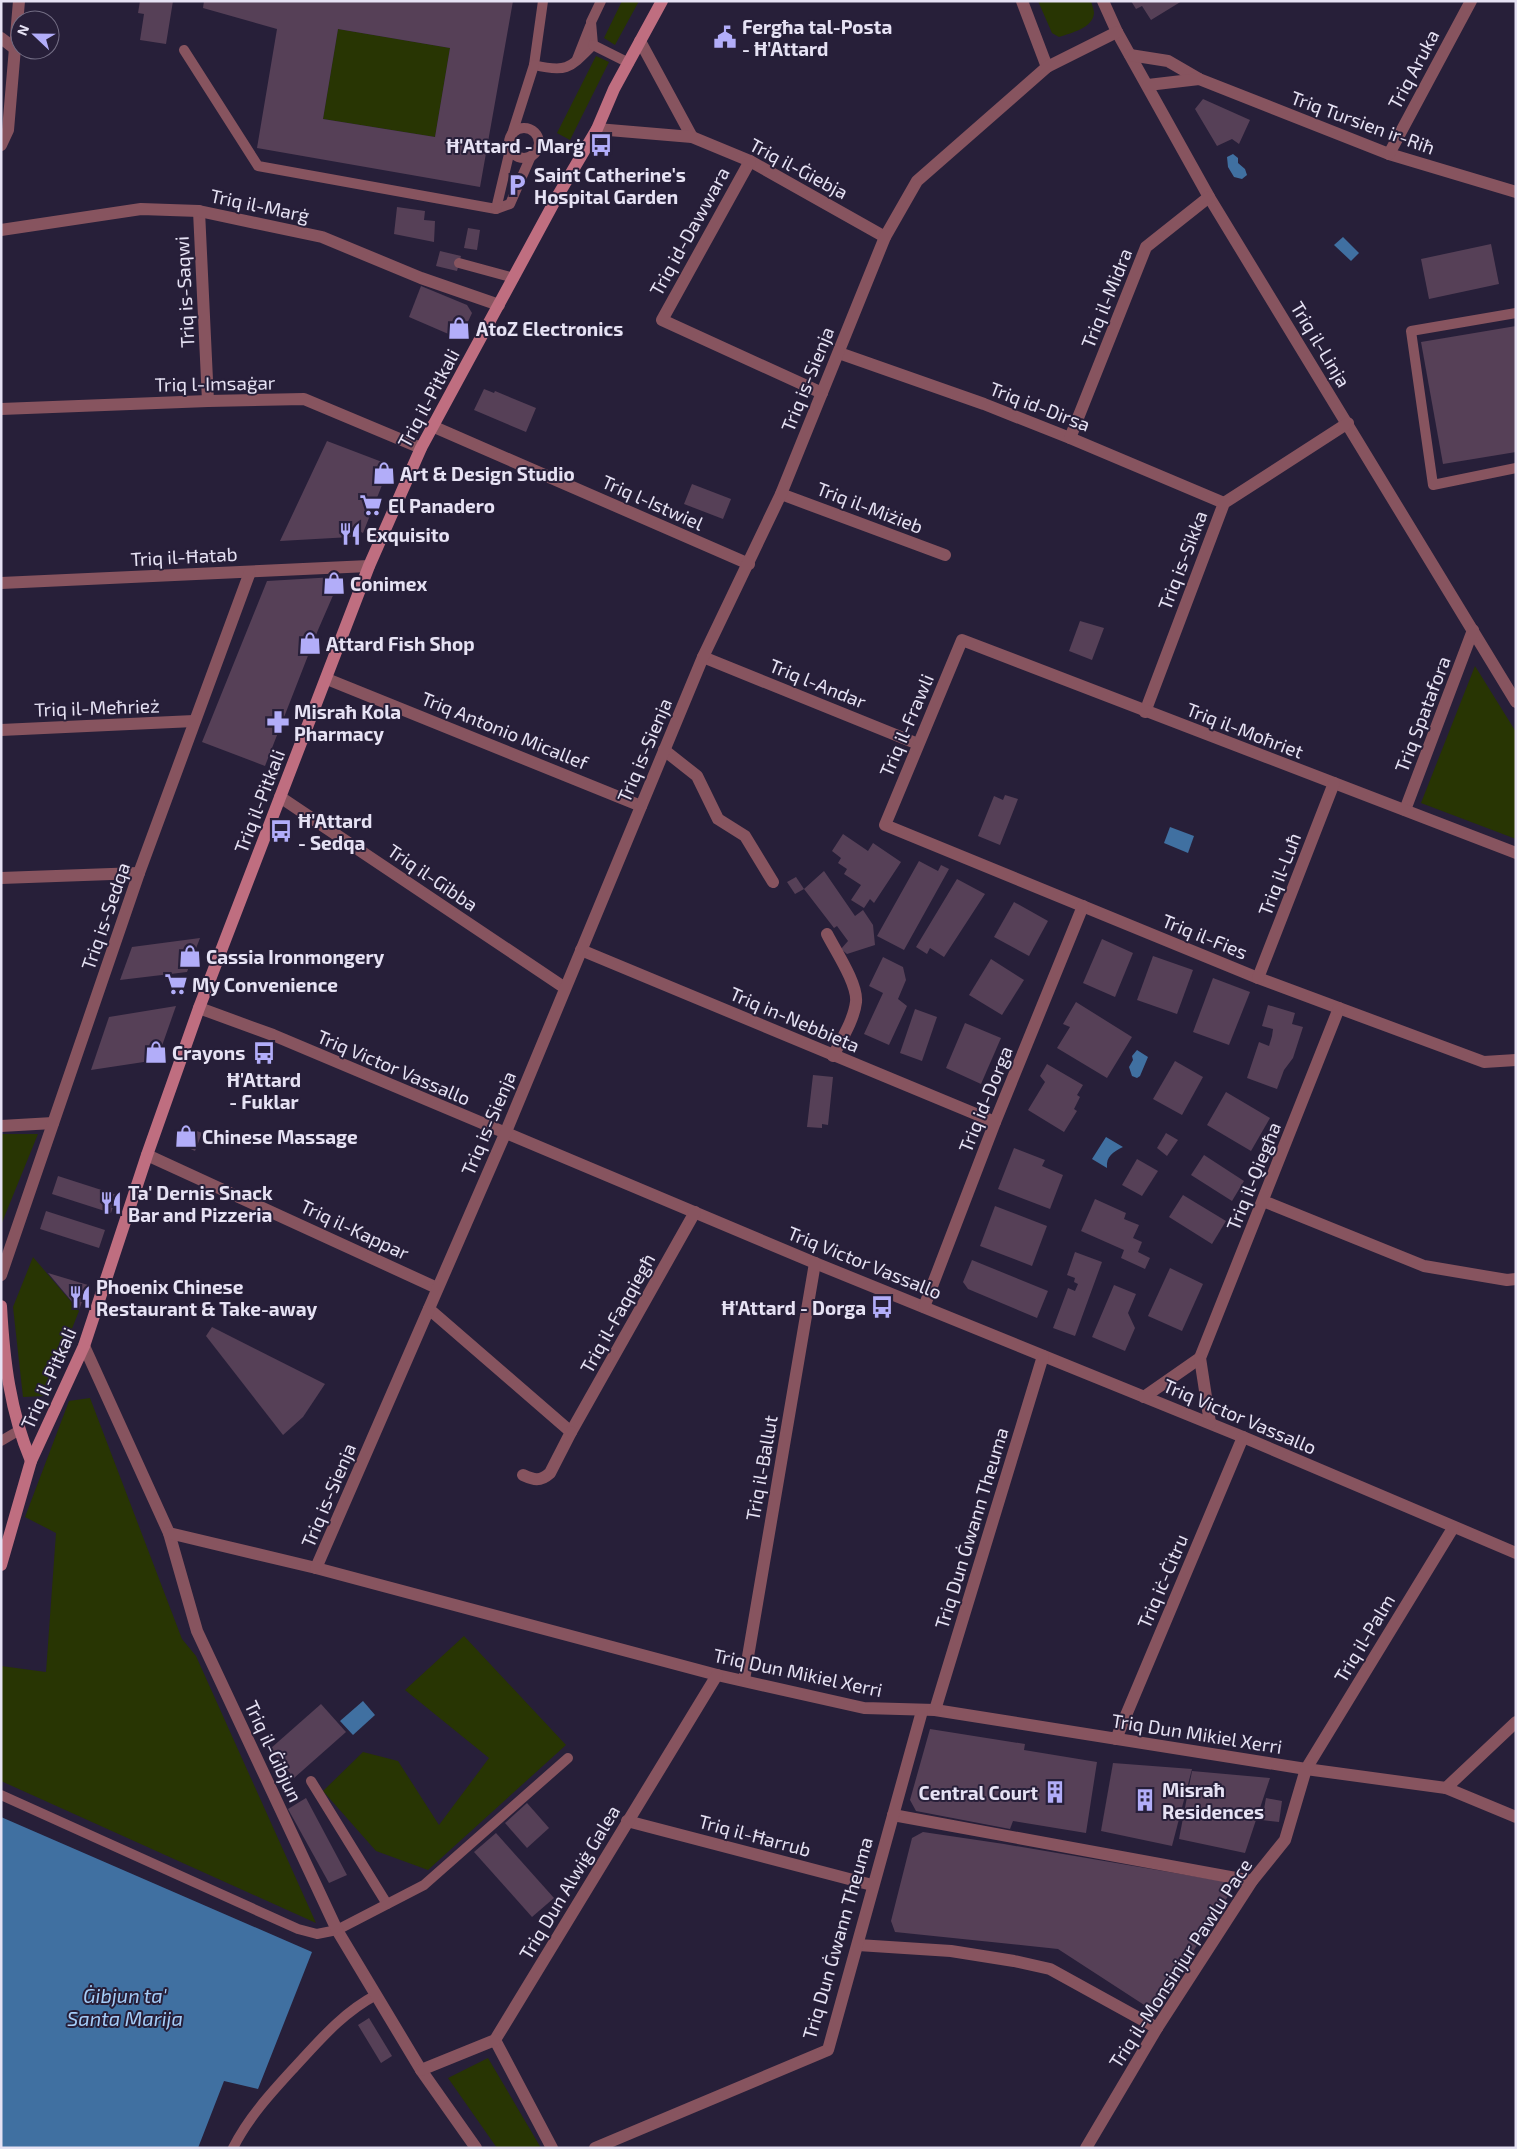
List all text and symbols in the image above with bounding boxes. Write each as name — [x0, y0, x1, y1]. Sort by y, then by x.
north arrow — [10, 10, 60, 60]
place label: Fergħa tal-Posta - Ħ'Attard — [742, 15, 892, 60]
text: N — [13, 22, 32, 38]
public building icon: Fergħa tal-Posta - Ħ'Attard — [712, 24, 738, 50]
street label: Triq Aruka — [1383, 25, 1443, 113]
street label: Triq Tursien ir-Riħ — [1288, 85, 1438, 159]
bus stop icon: Ħ'Attard - Marġ — [588, 132, 614, 158]
street label: Triq il-Ġiebja — [746, 132, 852, 204]
place label: Ħ'Attard - Marġ — [446, 134, 584, 157]
place label: Saint Catherine's Hospital Garden — [534, 163, 686, 208]
street label: Triq id-Dawwara — [644, 163, 734, 299]
parking icon: Saint Catherine's Hospital Garden — [504, 172, 530, 198]
street label: Triq il-Marġ — [208, 183, 312, 227]
street label: Triq is-Saqwi — [170, 236, 198, 348]
street label: Triq il-Midra — [1076, 245, 1136, 351]
street label: Triq il-Linja — [1286, 297, 1356, 391]
shop icon: AtoZ Electronics — [446, 315, 472, 341]
place label: AtoZ Electronics — [476, 317, 623, 340]
street label: Triq is-Sienja — [776, 323, 838, 435]
street label: Triq il-Pitkali — [392, 345, 464, 451]
street label: Triq l-Imsaġar — [154, 370, 276, 396]
street label: Triq id-Dirsa — [986, 376, 1094, 436]
shop icon: Art & Design Studio — [371, 460, 397, 486]
place label: Art & Design Studio — [400, 462, 575, 485]
street label: Triq l-Istwiel — [599, 469, 708, 535]
street label: Triq il-Miżieb — [814, 476, 926, 538]
supermarket icon: El Panadero — [358, 492, 384, 518]
place label: El Panadero — [388, 494, 495, 517]
street label: Triq is-Sikka — [1153, 507, 1211, 613]
restaurant icon: Exquisito — [337, 521, 363, 547]
place label: Exquisito — [366, 523, 450, 546]
street label: Triq il-Ħatab — [130, 542, 238, 570]
shop icon: Conimex — [321, 570, 347, 596]
place label: Conimex — [350, 572, 427, 595]
shop icon: Attard Fish Shop — [297, 630, 323, 656]
place label: Attard Fish Shop — [326, 632, 475, 655]
street label: Triq l-Andar — [766, 653, 870, 713]
street label: Triq Spatafora — [1389, 653, 1455, 775]
street label: Triq il-Frawli — [874, 670, 938, 780]
street label: Triq Antonio Micallef — [418, 686, 592, 774]
street label: Triq il-Meħrież — [34, 693, 160, 721]
street label: Triq is-Sienja — [612, 694, 676, 806]
street label: Triq il-Moħriet — [1183, 697, 1307, 763]
place label: Misraħ Kola Pharmacy — [294, 700, 401, 746]
pharmacy icon: Misraħ Kola Pharmacy — [265, 709, 291, 735]
street label: Triq il-Pitkali — [229, 746, 289, 856]
place label: Ħ'Attard - Sedqa — [298, 809, 372, 854]
bus stop icon: Ħ'Attard - Sedqa — [268, 818, 294, 844]
street label: Triq il-Luħ — [1253, 829, 1305, 919]
street label: Triq il-Gibba — [383, 838, 483, 916]
street label: Triq is-Sedqa — [76, 859, 134, 973]
street label: Triq il-Fies — [1159, 908, 1251, 964]
shop icon: Cassia Ironmongery — [177, 943, 203, 969]
place label: Cassia Ironmongery — [206, 945, 385, 969]
supermarket icon: My Convenience — [163, 971, 189, 997]
place label: My Convenience — [192, 973, 338, 997]
street label: Triq in-Nebbieta — [727, 981, 863, 1057]
street label: Triq Victor Vassallo — [314, 1024, 474, 1110]
shop icon: Crayons — [143, 1039, 169, 1065]
bus stop icon: Ħ'Attard - Fuklar — [251, 1040, 277, 1066]
place label: Crayons — [172, 1041, 245, 1065]
street label: Triq id-Dorga — [953, 1042, 1017, 1156]
street label: Triq is-Sienja — [456, 1067, 520, 1179]
place label: Ħ'Attard - Fuklar — [227, 1068, 301, 1113]
street label: Triq il-Qiegħa — [1221, 1118, 1285, 1234]
shop icon: Chinese Massage — [173, 1123, 199, 1149]
place label: Chinese Massage — [202, 1125, 358, 1148]
place label: Ta' Dernis Snack Bar and Pizzeria — [128, 1181, 273, 1226]
restaurant icon: Ta' Dernis Snack Bar and Pizzeria — [98, 1190, 124, 1216]
street label: Triq il-Kappar — [297, 1194, 413, 1264]
street label: Triq Victor Vassallo — [785, 1221, 945, 1303]
street label: Triq il-Faqqiegħ — [575, 1249, 659, 1377]
place label: Phoenix Chinese Restaurant & Take-away — [96, 1275, 317, 1321]
restaurant icon: Phoenix Chinese Restaurant & Take-away — [67, 1284, 93, 1310]
bus stop icon: Ħ'Attard - Dorga — [869, 1294, 895, 1320]
place label: Ħ'Attard - Dorga — [721, 1296, 866, 1319]
street label: Triq il-Pitkali — [15, 1324, 81, 1432]
street label: Triq Victor Vassallo — [1160, 1373, 1320, 1459]
street label: Triq il-Ballut — [740, 1413, 782, 1523]
street label: Triq Dun Ġwann Theuma — [929, 1425, 1013, 1631]
street label: Triq is-Sienja — [296, 1439, 360, 1551]
street label: Triq iċ-Ċitru — [1132, 1530, 1192, 1632]
street label: Triq il-Palm — [1329, 1590, 1399, 1686]
street label: Triq Dun Mikiel Xerri — [711, 1643, 885, 1701]
street label: Triq il-Ġibjun — [240, 1697, 308, 1805]
street label: Triq Dun Mikiel Xerri — [1110, 1708, 1284, 1758]
place label: Misraħ Residences — [1162, 1778, 1264, 1823]
building icon: Central Court — [1042, 1779, 1068, 1805]
place label: Central Court — [919, 1781, 1038, 1804]
building icon: Misraħ Residences — [1132, 1787, 1158, 1813]
street label: Triq Dun Alwiġ Galea — [514, 1801, 624, 1963]
street label: Triq il-Ħarrub — [696, 1809, 814, 1861]
street label: Triq Dun Ġwann Theuma — [797, 1834, 877, 2042]
street label: Triq il-Monsinjur Pawlu Pace — [1104, 1854, 1256, 2072]
water label: Ġibjun ta' Santa Marija — [67, 1983, 183, 2030]

